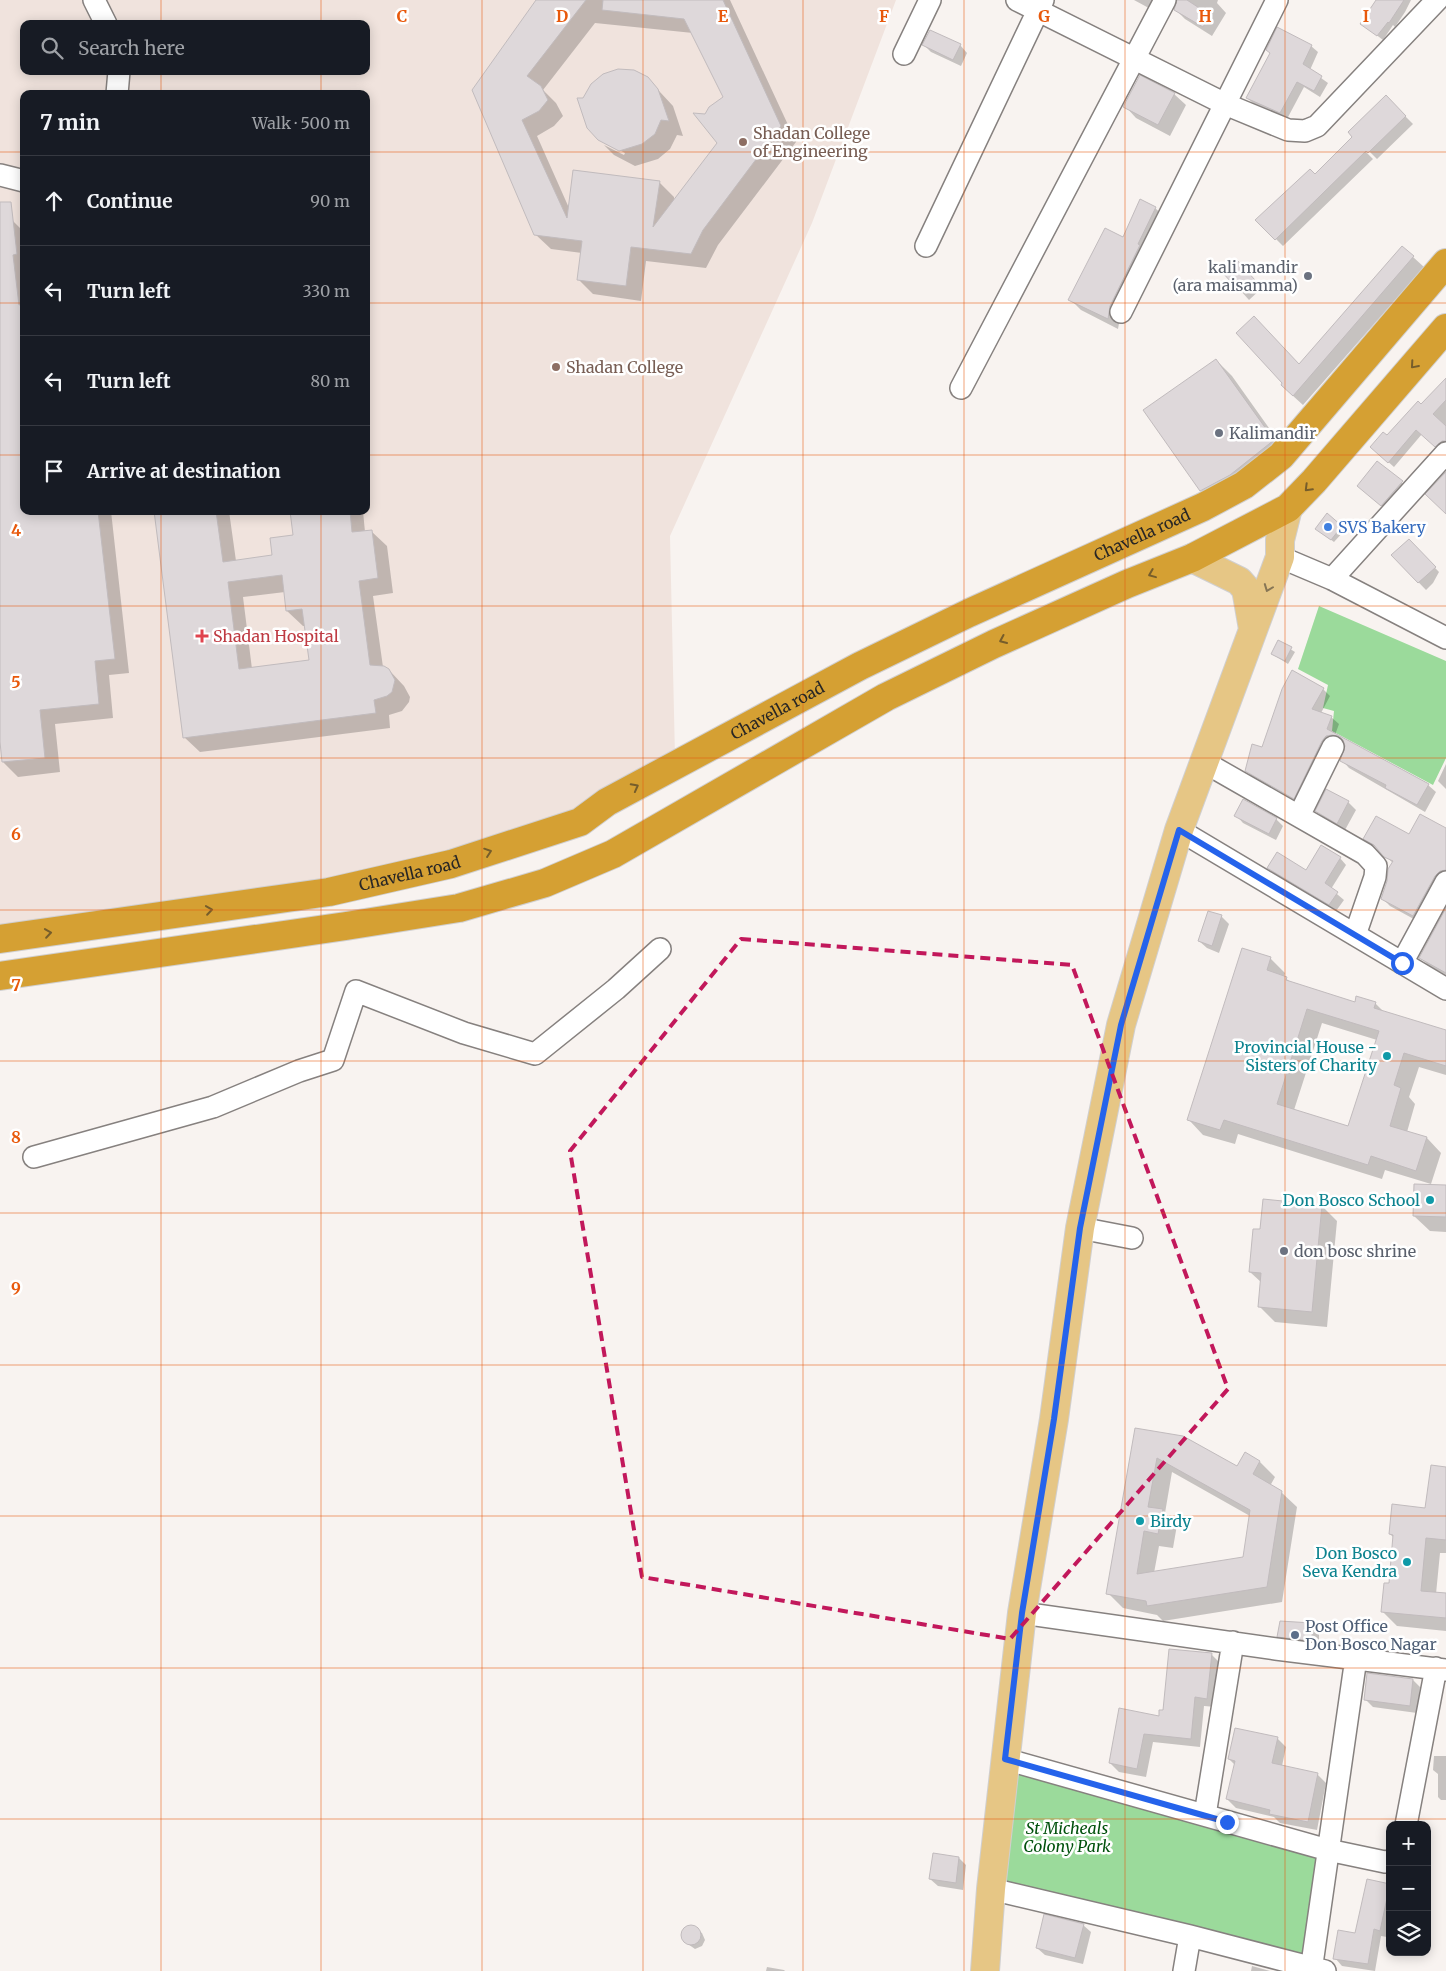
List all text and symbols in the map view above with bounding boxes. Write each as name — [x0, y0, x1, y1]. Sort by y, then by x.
text: C — [397, 6, 407, 26]
text: D — [556, 6, 568, 26]
text: E — [718, 6, 729, 26]
text: F — [879, 6, 889, 26]
text: G — [1038, 6, 1050, 26]
text: H — [1198, 6, 1212, 26]
text: I — [1363, 6, 1369, 26]
search box — [20, 20, 370, 75]
icon: search — [38, 34, 66, 62]
text: Search here — [78, 36, 185, 60]
text: 7 min — [40, 109, 100, 136]
text: Walk · 500 m — [252, 113, 350, 133]
place label: Shadan College of Engineering — [753, 123, 870, 161]
marker: Shadan College of Engineering — [737, 136, 749, 148]
icon: ahead — [40, 187, 68, 215]
text: Continue — [87, 189, 173, 213]
text: 90 m — [310, 191, 350, 211]
place label: kali mandir (ara maisamma) — [1173, 257, 1298, 295]
marker: kali mandir (ara maisamma) — [1302, 270, 1314, 282]
icon: left — [40, 277, 68, 305]
text: Turn left — [87, 279, 171, 303]
text: 330 m — [303, 281, 350, 301]
place label: Shadan College — [566, 357, 683, 377]
one-way arrow — [1411, 359, 1420, 368]
marker: Shadan College — [550, 361, 562, 373]
icon: left — [40, 367, 68, 395]
text: Turn left — [87, 369, 171, 393]
text: 80 m — [311, 371, 350, 391]
place label: Kalimandir — [1229, 423, 1316, 443]
marker: Kalimandir — [1213, 427, 1225, 439]
icon: arrive — [40, 457, 68, 485]
text: Arrive at destination — [87, 459, 281, 483]
one-way arrow — [1305, 482, 1314, 491]
street label: Chavella road — [1091, 504, 1194, 565]
place label: SVS Bakery — [1338, 517, 1426, 537]
text: 4 — [11, 520, 21, 540]
marker: SVS Bakery — [1322, 521, 1334, 533]
one-way arrow — [1148, 568, 1157, 578]
one-way arrow — [1264, 583, 1274, 592]
place label: Shadan Hospital — [213, 626, 339, 646]
marker: Shadan Hospital — [195, 629, 209, 643]
one-way arrow — [999, 634, 1008, 645]
text: 5 — [11, 672, 21, 692]
street label: Chavella road — [727, 677, 828, 744]
one-way arrow — [630, 783, 639, 793]
text: 6 — [11, 824, 21, 844]
one-way arrow — [483, 848, 491, 858]
street label: Chavella road — [357, 852, 463, 895]
one-way arrow — [205, 905, 214, 915]
one-way arrow — [44, 928, 53, 938]
route start — [1391, 952, 1414, 975]
text: 7 — [11, 975, 21, 995]
place label: Provincial House - Sisters of Charity — [1234, 1037, 1378, 1075]
marker: Provincial House - Sisters of Charity — [1381, 1050, 1393, 1062]
text: 8 — [11, 1127, 21, 1147]
place label: Don Bosco School — [1282, 1190, 1420, 1210]
marker: Don Bosco School — [1424, 1194, 1436, 1206]
place label: don bosc shrine — [1294, 1241, 1416, 1261]
marker: don bosc shrine — [1278, 1245, 1290, 1257]
text: 9 — [11, 1278, 21, 1298]
place label: Birdy — [1150, 1511, 1192, 1531]
marker: Birdy — [1134, 1515, 1146, 1527]
place label: Don Bosco Seva Kendra — [1302, 1543, 1397, 1581]
marker: Don Bosco Seva Kendra — [1401, 1556, 1413, 1568]
place label: Post Office Don Bosco Nagar — [1305, 1616, 1437, 1654]
marker: Post Office Don Bosco Nagar — [1289, 1629, 1301, 1641]
route end — [1216, 1811, 1239, 1834]
park label: St Micheals Colony Park — [1023, 1818, 1111, 1856]
map controls — [1386, 1821, 1431, 1956]
button: + — [1386, 1821, 1431, 1866]
button: − — [1386, 1866, 1431, 1911]
button: layers — [1386, 1911, 1431, 1956]

